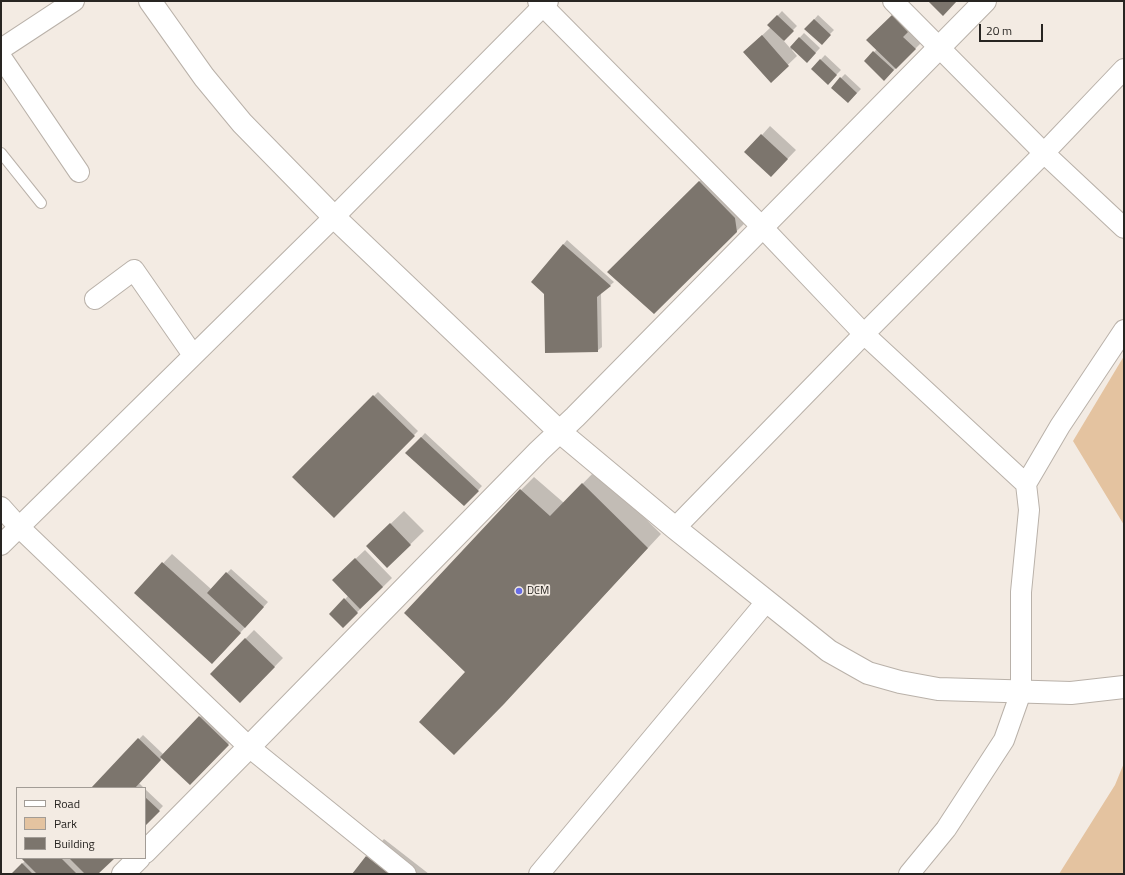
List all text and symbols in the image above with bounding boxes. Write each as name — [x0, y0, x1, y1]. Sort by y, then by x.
scale bar — [981, 16, 1045, 42]
text: 20 m — [986, 21, 1012, 40]
place label: DCM — [527, 584, 549, 598]
marker: DCM — [514, 586, 524, 596]
legend — [16, 787, 146, 859]
text: Road — [54, 794, 80, 813]
text: Park — [54, 814, 77, 833]
text: Building — [54, 834, 95, 853]

